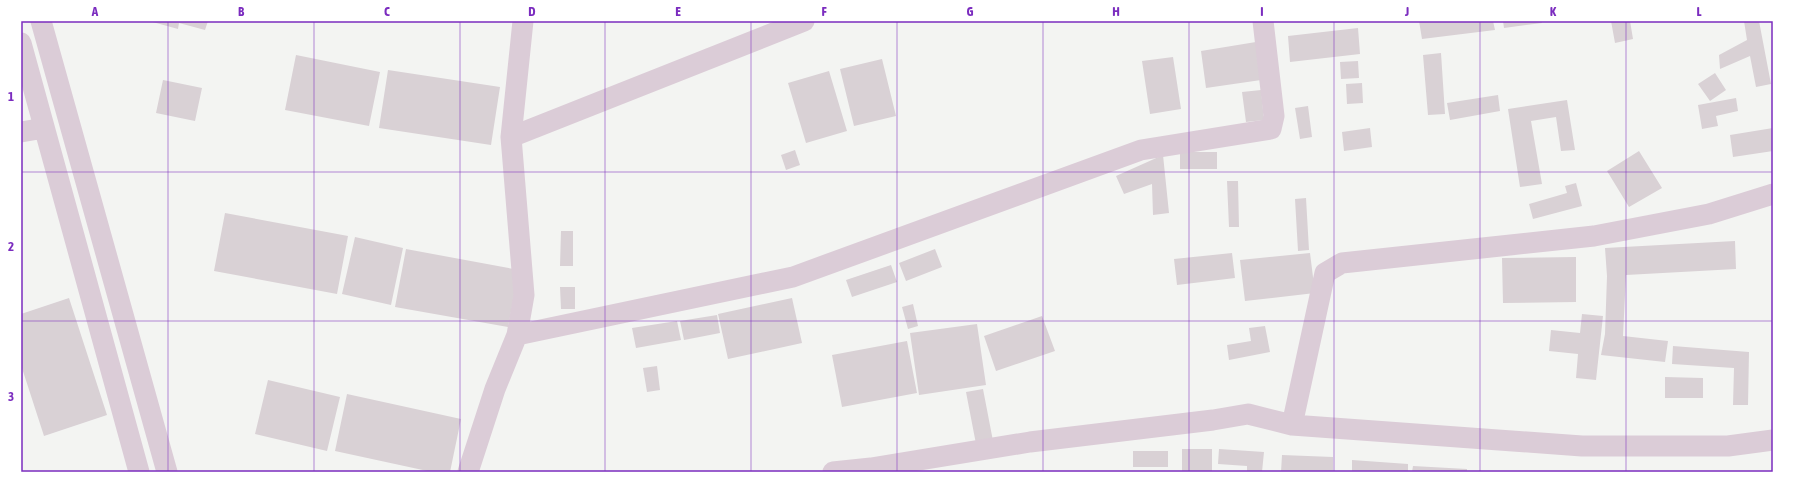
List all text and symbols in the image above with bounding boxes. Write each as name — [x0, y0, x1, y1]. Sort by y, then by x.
text: A — [91, 4, 99, 19]
text: B — [238, 4, 245, 19]
text: C — [384, 4, 390, 19]
text: D — [528, 4, 536, 19]
text: E — [675, 4, 681, 19]
text: F — [821, 4, 827, 19]
text: G — [967, 4, 974, 19]
text: H — [1112, 4, 1120, 19]
text: I — [1260, 4, 1264, 19]
text: J — [1404, 4, 1409, 19]
text: K — [1550, 4, 1557, 19]
text: L — [1696, 4, 1702, 19]
text: 1 — [8, 89, 14, 104]
text: 2 — [8, 239, 14, 254]
text: 3 — [8, 389, 14, 404]

